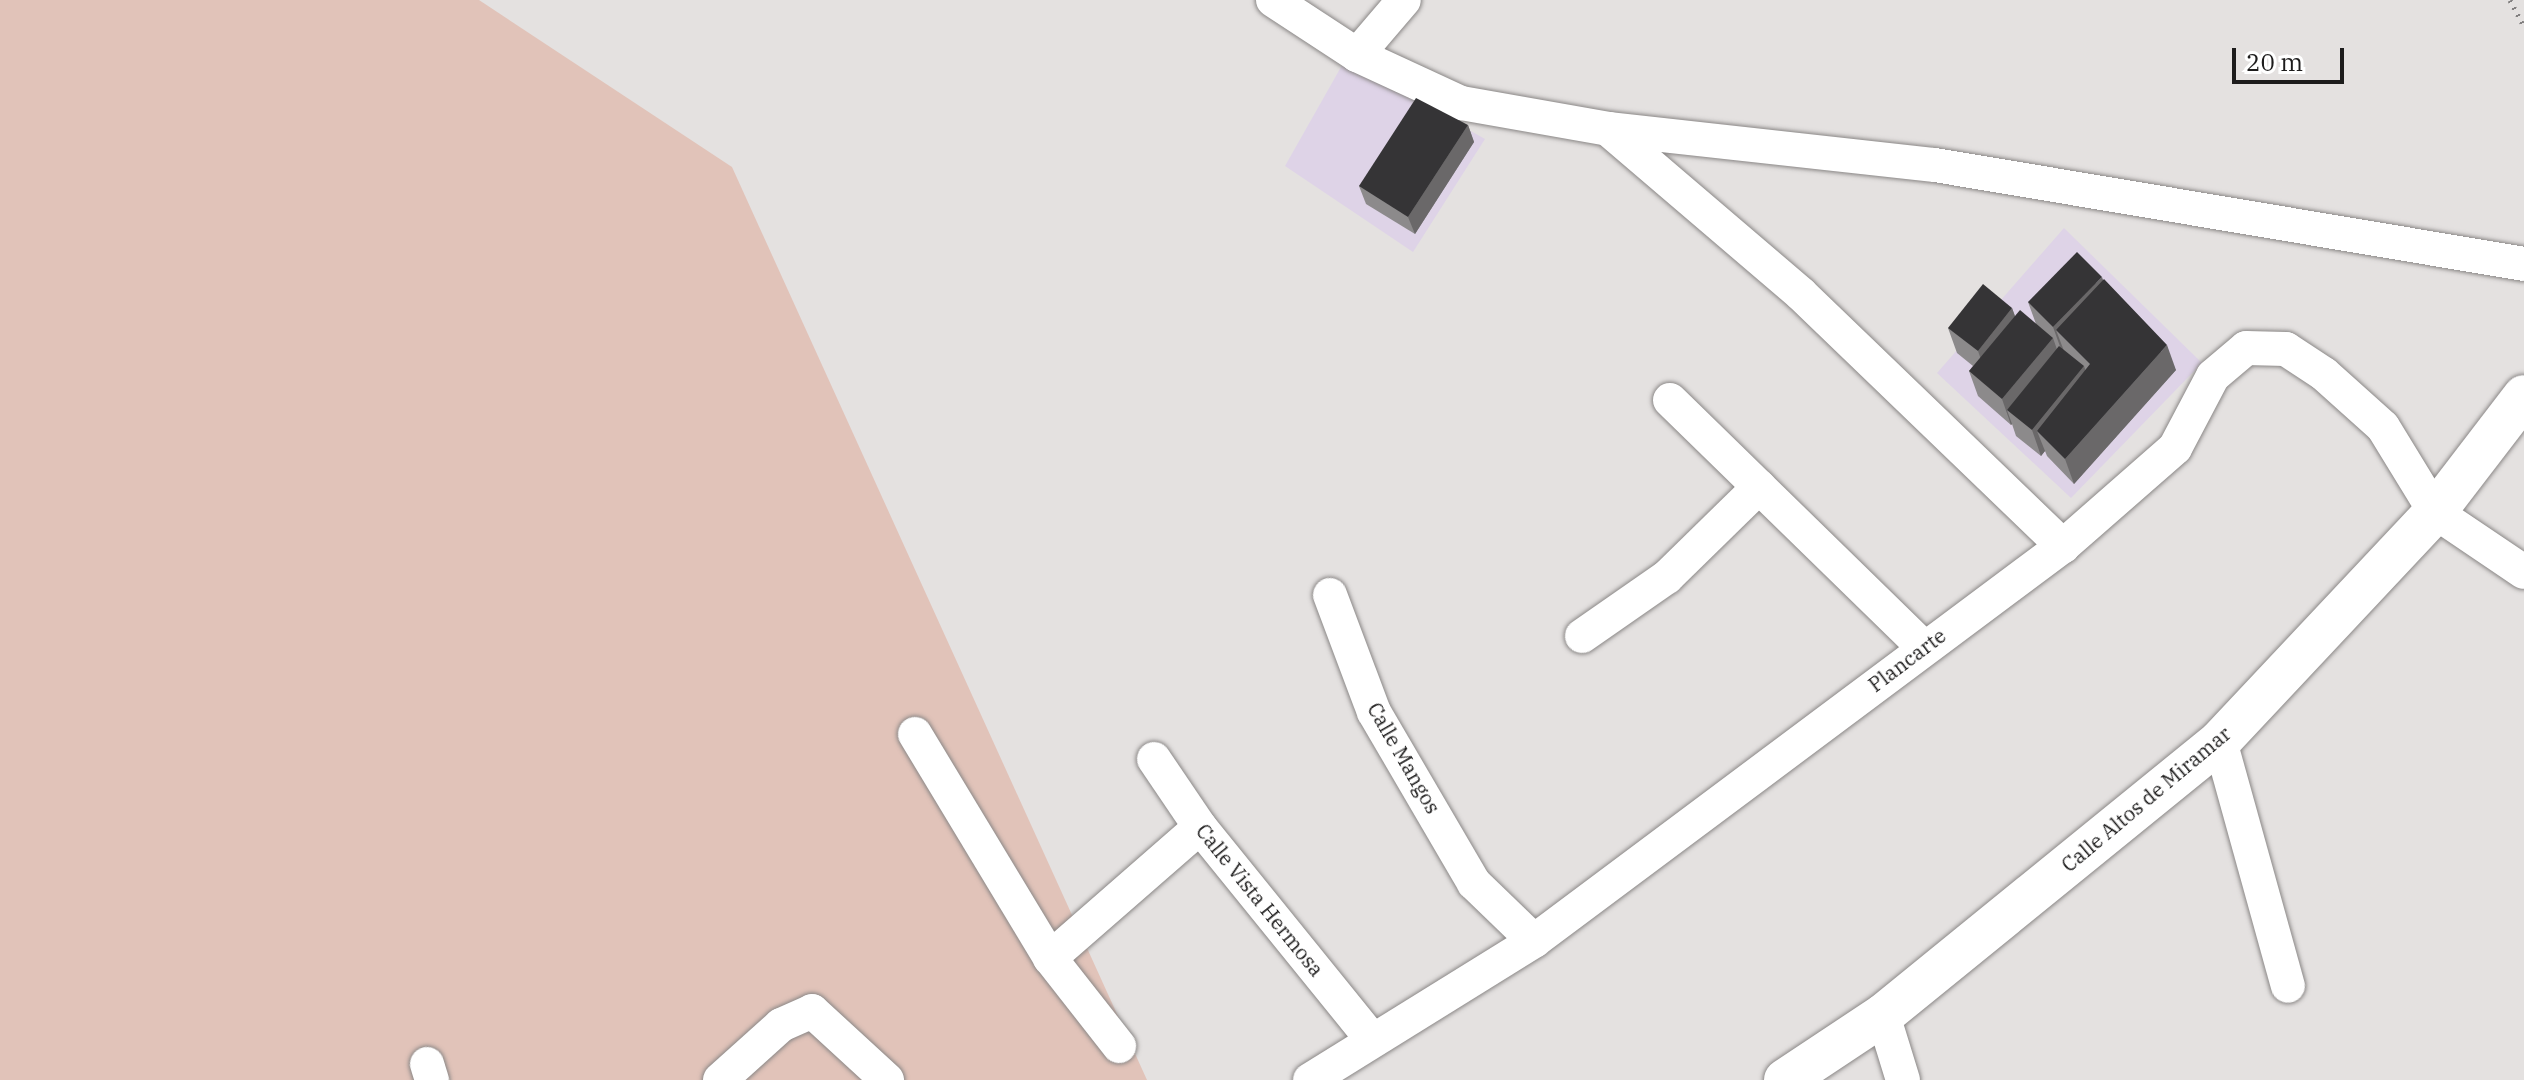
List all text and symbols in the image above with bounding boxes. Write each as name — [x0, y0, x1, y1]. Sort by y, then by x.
scale bar — [2236, 32, 2348, 82]
text: 20 m — [2246, 46, 2303, 78]
street label: Plancarte — [1864, 623, 1950, 697]
street label: Calle Mangos — [1363, 698, 1445, 818]
street label: Calle Altos de Miramar — [2057, 721, 2235, 877]
street label: Calle Vista Hermosa — [1191, 819, 1329, 981]

